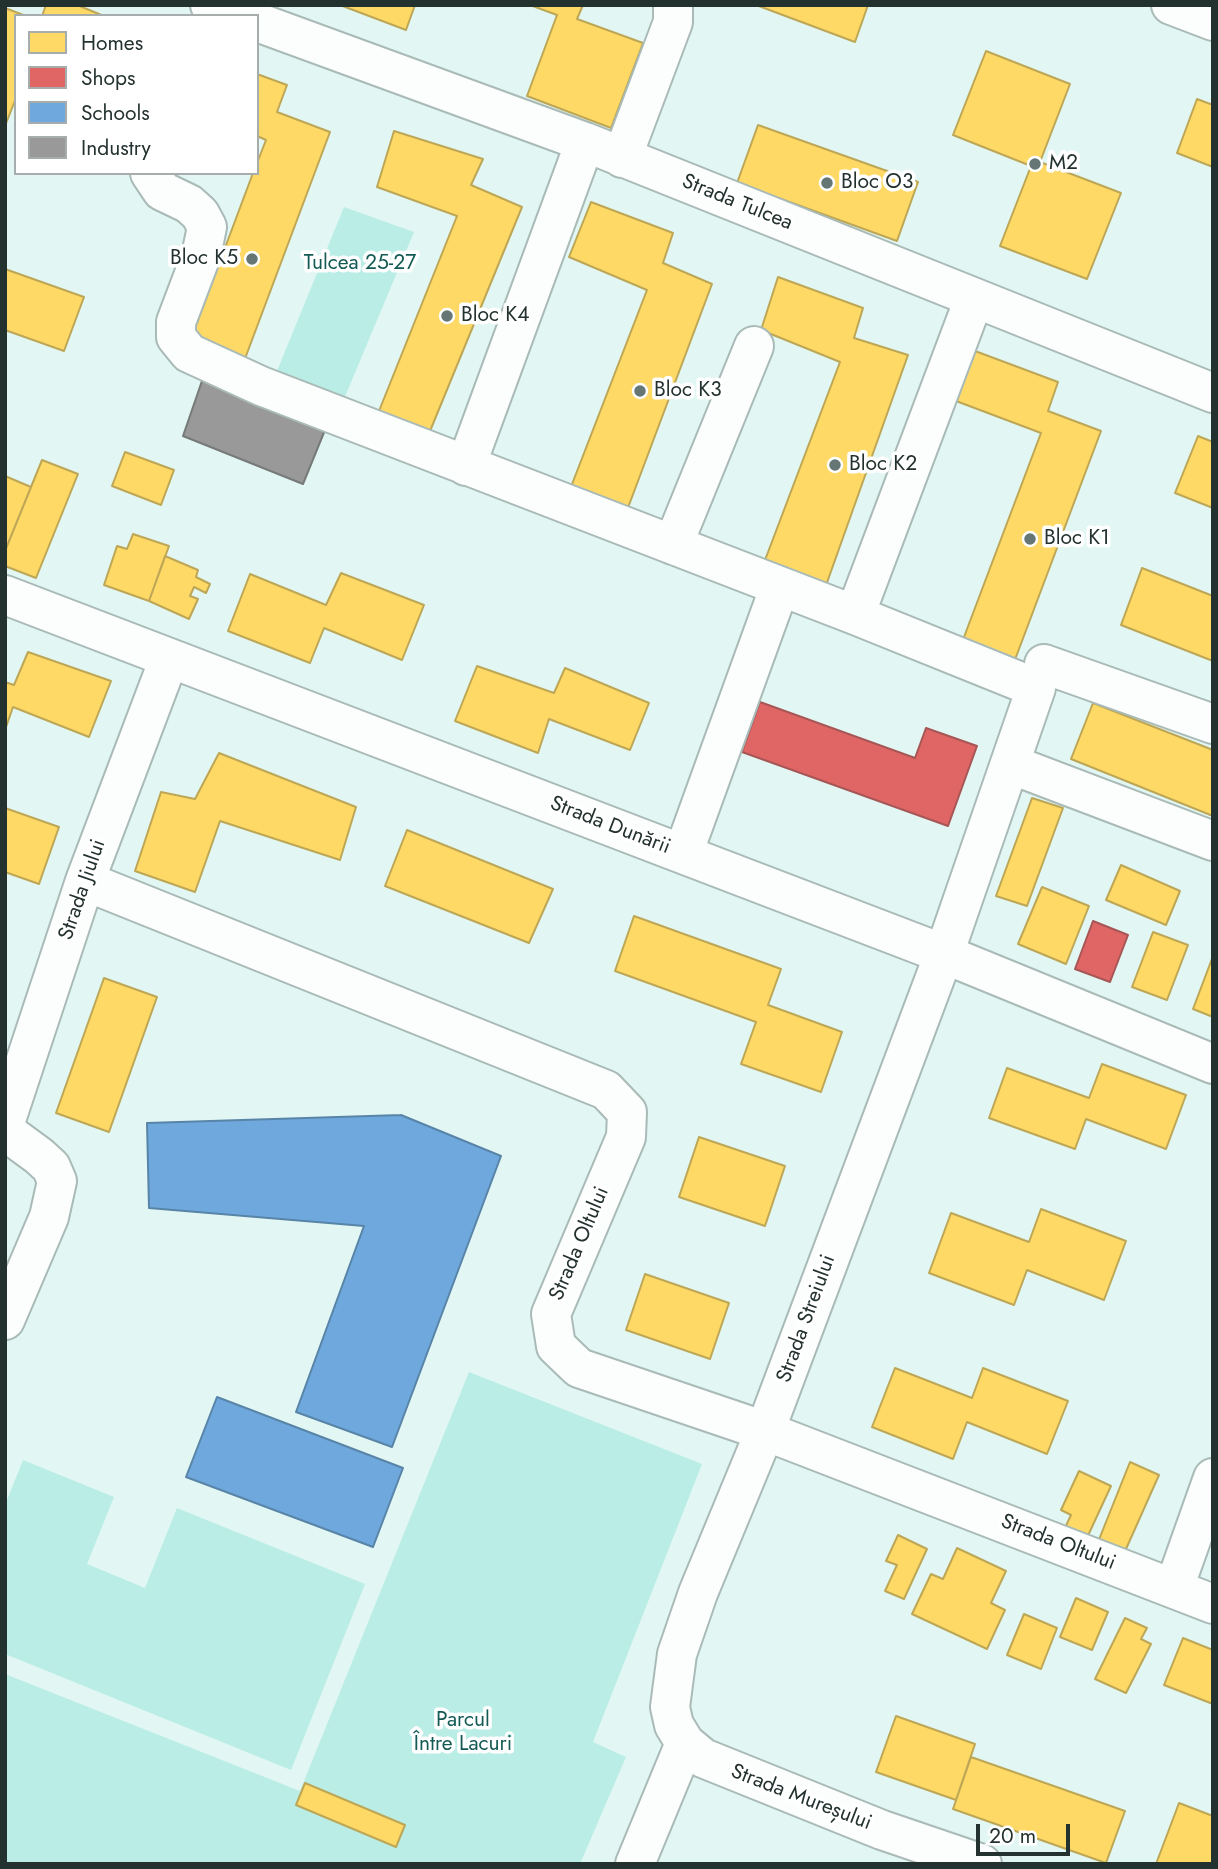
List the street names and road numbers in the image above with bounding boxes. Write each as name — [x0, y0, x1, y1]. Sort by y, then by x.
street label: Strada Tulcea — [678, 169, 796, 237]
street label: Strada Dunării — [546, 792, 674, 860]
street label: Strada Jiului — [54, 836, 112, 944]
street label: Strada Oltului — [545, 1183, 615, 1305]
street label: Strada Streiului — [772, 1252, 842, 1386]
street label: Strada Oltului — [997, 1510, 1119, 1576]
street label: Strada Mureșului — [727, 1760, 875, 1836]

